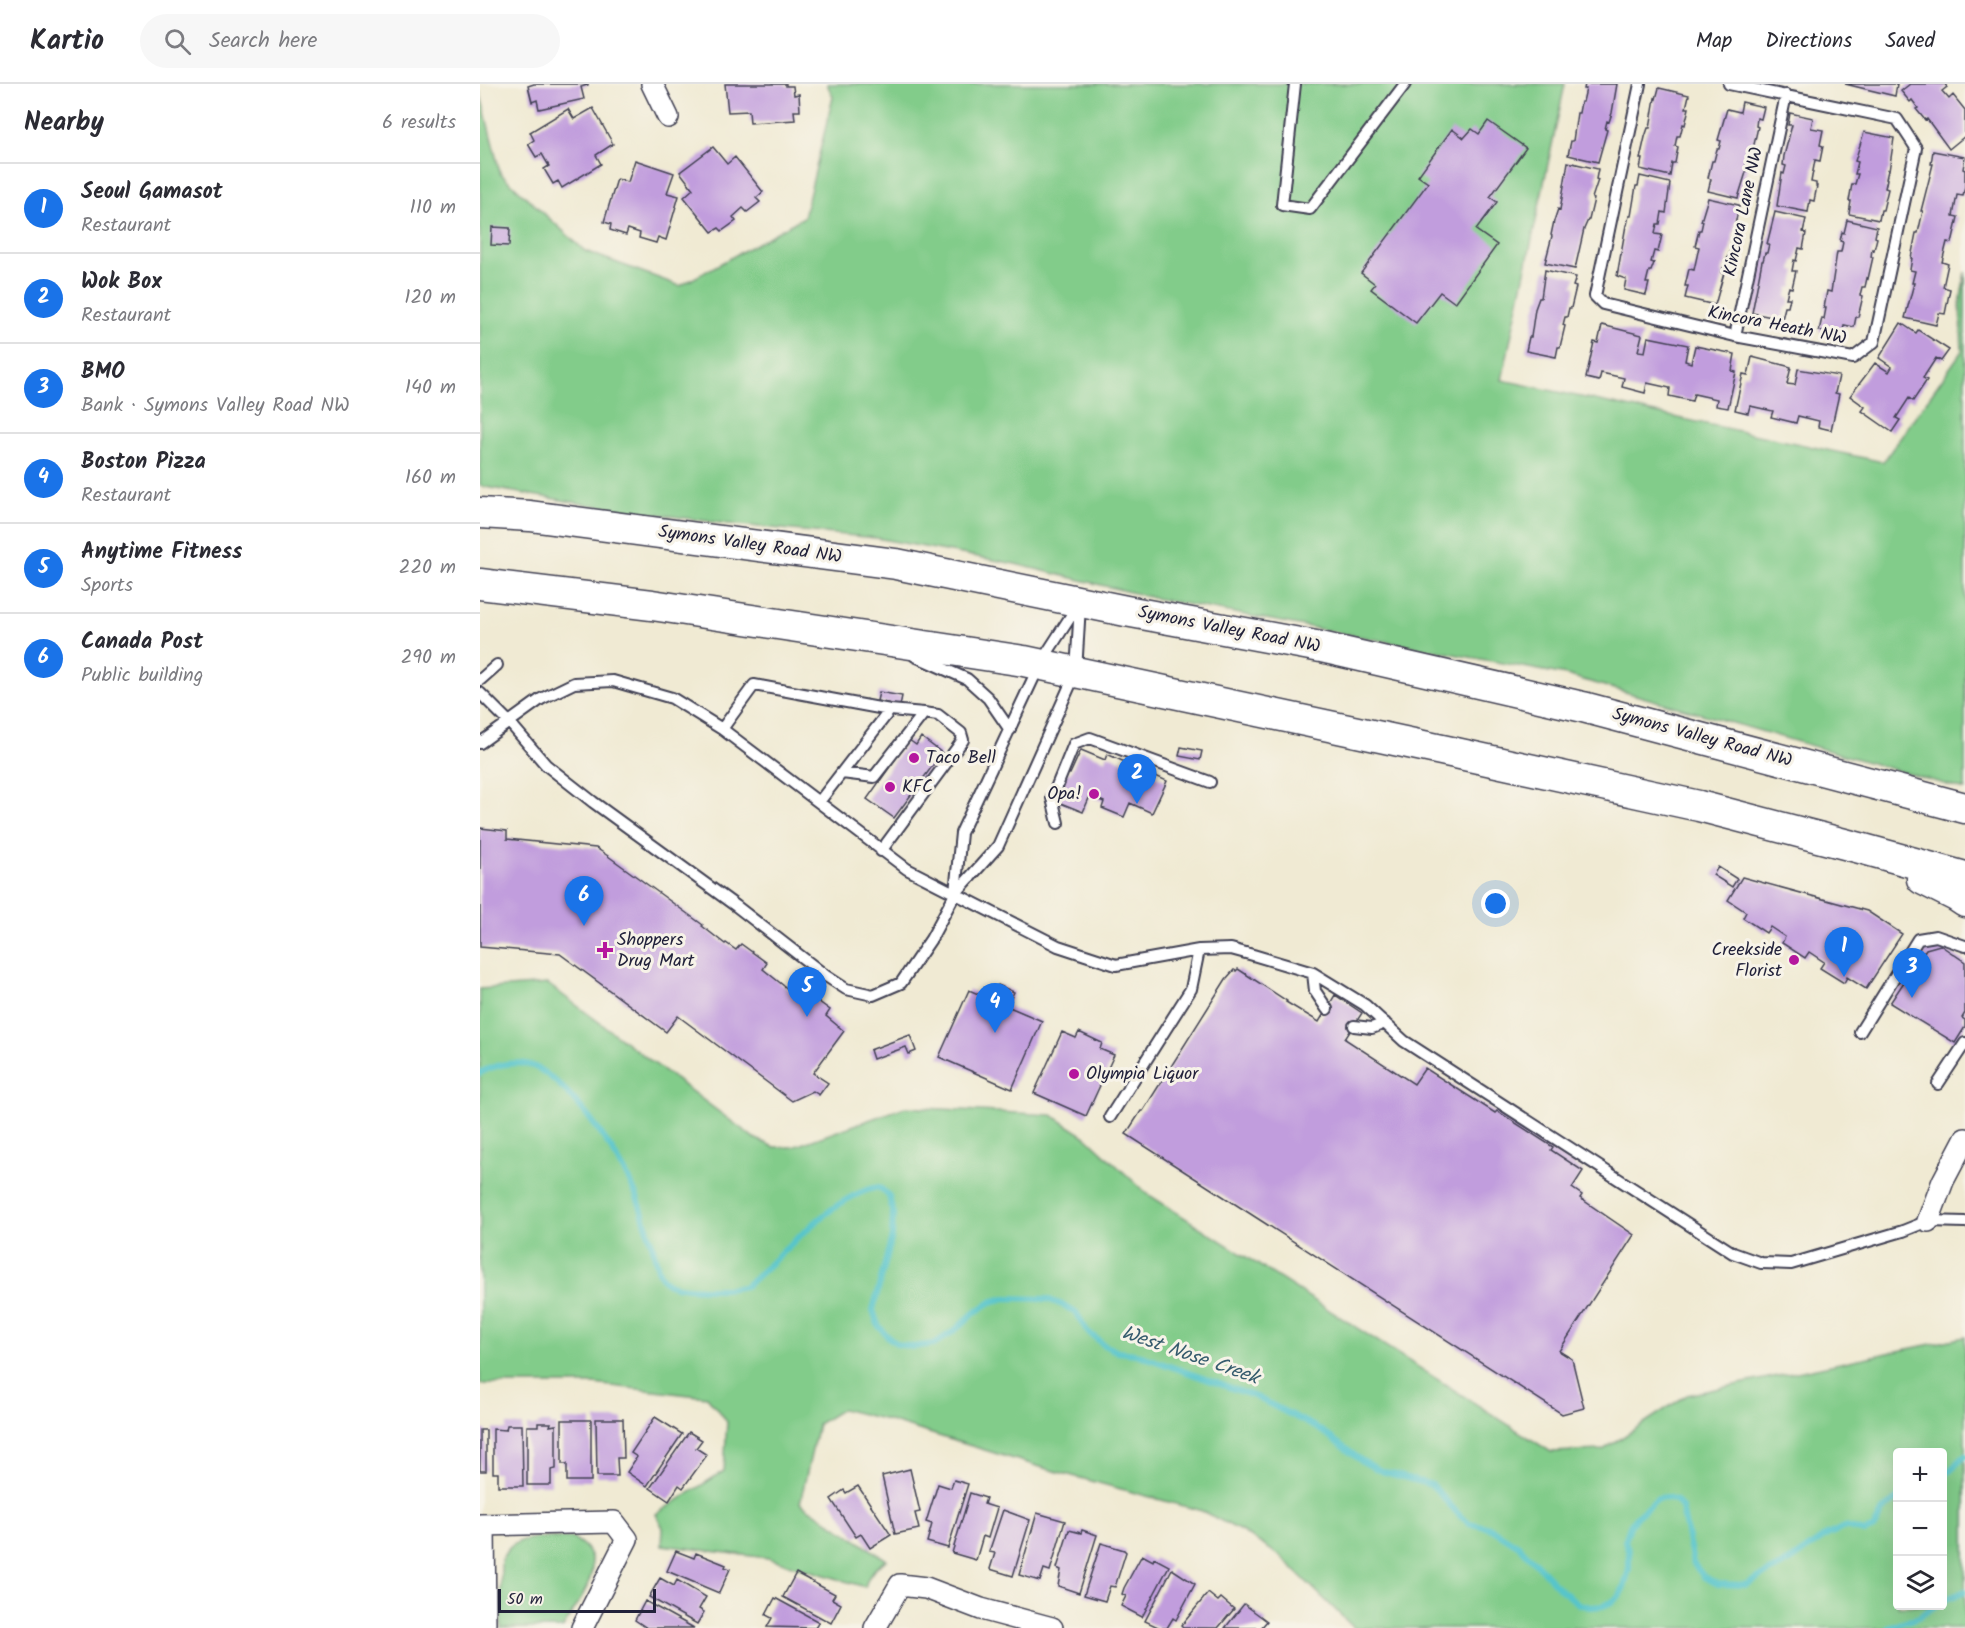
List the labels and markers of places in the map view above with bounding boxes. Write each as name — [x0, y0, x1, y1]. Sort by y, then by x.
place label: Taco Bell — [926, 744, 996, 773]
marker: Taco Bell — [907, 751, 921, 765]
pin: 2 — [1118, 754, 1156, 804]
place label: KFC — [902, 773, 933, 802]
marker: KFC — [883, 780, 897, 794]
place label: Opa! — [1047, 780, 1082, 809]
marker: Opa! — [1087, 787, 1101, 801]
pin: 6 — [564, 876, 604, 926]
place label: Shoppers Drug Mart — [617, 926, 696, 976]
pin: 1 — [1824, 928, 1864, 977]
place label: Creekside Florist — [1712, 936, 1783, 986]
marker: Shoppers Drug Mart — [598, 943, 612, 957]
pin: 3 — [1892, 948, 1932, 998]
marker: Creekside Florist — [1787, 953, 1801, 967]
pin: 5 — [788, 968, 826, 1017]
pin: 4 — [976, 984, 1014, 1033]
place label: Olympia Liquor — [1086, 1060, 1199, 1089]
marker: Olympia Liquor — [1067, 1067, 1081, 1081]

